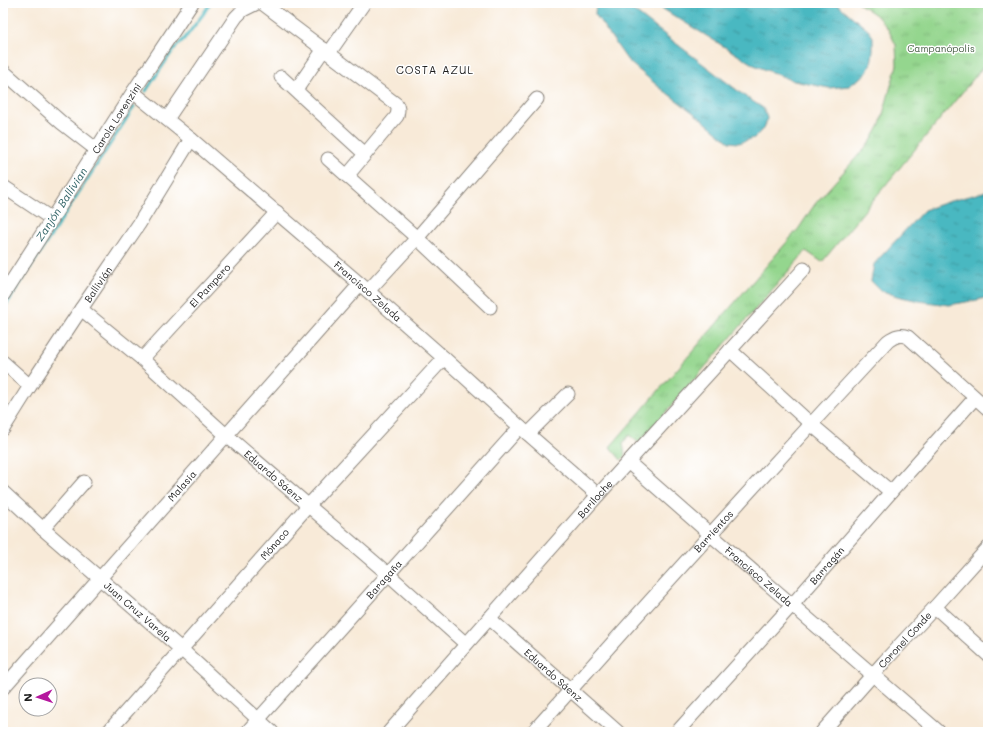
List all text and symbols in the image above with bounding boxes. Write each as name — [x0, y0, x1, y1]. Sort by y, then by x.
park label: Campanópolis — [907, 41, 975, 55]
district label: COSTA AZUL — [396, 62, 474, 77]
street label: Carola Lorenzini — [88, 80, 144, 156]
water label: Zanjón Ballivian — [32, 164, 90, 244]
street label: Francisco Zelada — [331, 258, 405, 325]
street label: El Pampero — [186, 260, 233, 310]
street label: Ballivián — [81, 264, 115, 305]
street label: Eduardo Sáenz — [241, 447, 306, 505]
street label: Malasia — [164, 467, 199, 504]
street label: Bariloche — [574, 477, 616, 521]
street label: Barrientos — [690, 507, 736, 555]
street label: Mónaco — [257, 525, 292, 563]
street label: Francisco Zelada — [722, 543, 796, 610]
street label: Barragán — [806, 543, 847, 587]
street label: Baragaña — [363, 557, 405, 602]
street label: Juan Cruz Varela — [101, 578, 174, 645]
street label: Coronel Conde — [875, 608, 935, 671]
street label: Eduardo Sáenz — [521, 645, 586, 705]
north arrow — [18, 677, 58, 717]
text: N — [20, 693, 35, 702]

